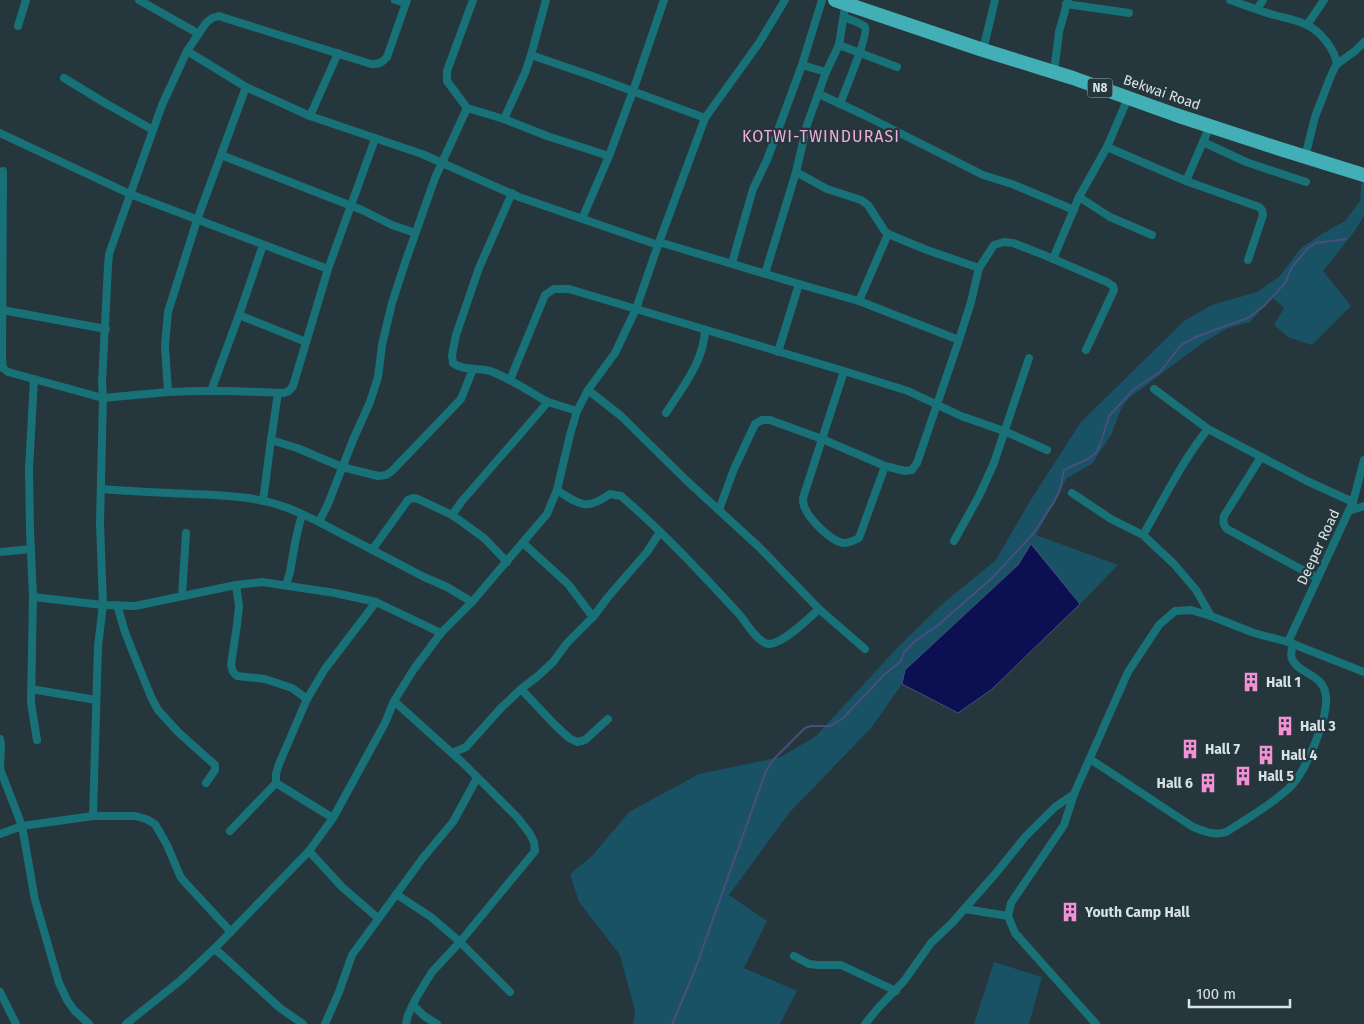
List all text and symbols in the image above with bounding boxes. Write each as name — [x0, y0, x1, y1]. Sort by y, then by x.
street label: Bekwai Road — [1121, 71, 1203, 114]
road number: N8 — [1088, 78, 1112, 98]
district label: KOTWI-TWINDURASI — [742, 127, 900, 146]
street label: Deeper Road — [1294, 507, 1343, 588]
building icon: Hall 1 — [1240, 671, 1262, 693]
place label: Hall 1 — [1266, 674, 1301, 691]
building icon: Hall 3 — [1274, 715, 1296, 737]
place label: Hall 3 — [1300, 718, 1336, 735]
building icon: Hall 7 — [1179, 738, 1201, 760]
place label: Hall 7 — [1205, 741, 1240, 758]
building icon: Hall 4 — [1255, 744, 1277, 766]
place label: Hall 4 — [1281, 747, 1317, 764]
building icon: Hall 5 — [1232, 765, 1254, 787]
place label: Hall 5 — [1258, 768, 1294, 785]
building icon: Hall 6 — [1197, 772, 1219, 794]
place label: Hall 6 — [1157, 775, 1193, 792]
building icon: Youth Camp Hall — [1059, 901, 1081, 923]
place label: Youth Camp Hall — [1084, 904, 1190, 921]
scale bar — [1189, 976, 1290, 1008]
text: 100 m — [1196, 985, 1236, 1003]

